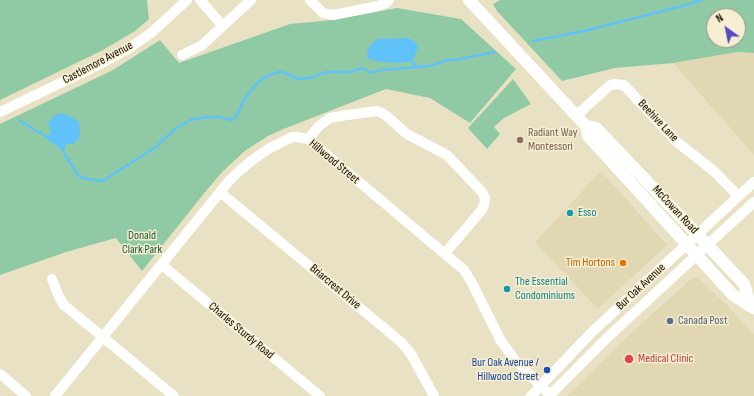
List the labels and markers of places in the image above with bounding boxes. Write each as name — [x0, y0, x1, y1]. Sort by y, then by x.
place label: Radiant Way Montessori — [528, 126, 577, 154]
marker: Radiant Way Montessori — [515, 135, 525, 145]
place label: Esso — [578, 206, 596, 220]
marker: Esso — [565, 208, 575, 218]
place label: Tim Hortons — [566, 256, 615, 270]
marker: Tim Hortons — [618, 258, 628, 268]
place label: The Essential Condominiums — [515, 275, 575, 303]
marker: The Essential Condominiums — [502, 284, 512, 294]
place label: Canada Post — [678, 314, 728, 328]
marker: Canada Post — [665, 316, 675, 326]
place label: Medical Clinic — [638, 352, 693, 366]
marker: Medical Clinic — [623, 353, 635, 365]
place label: Bur Oak Avenue / Hillwood Street — [472, 356, 539, 384]
marker: Bur Oak Avenue / Hillwood Street — [542, 365, 552, 375]

